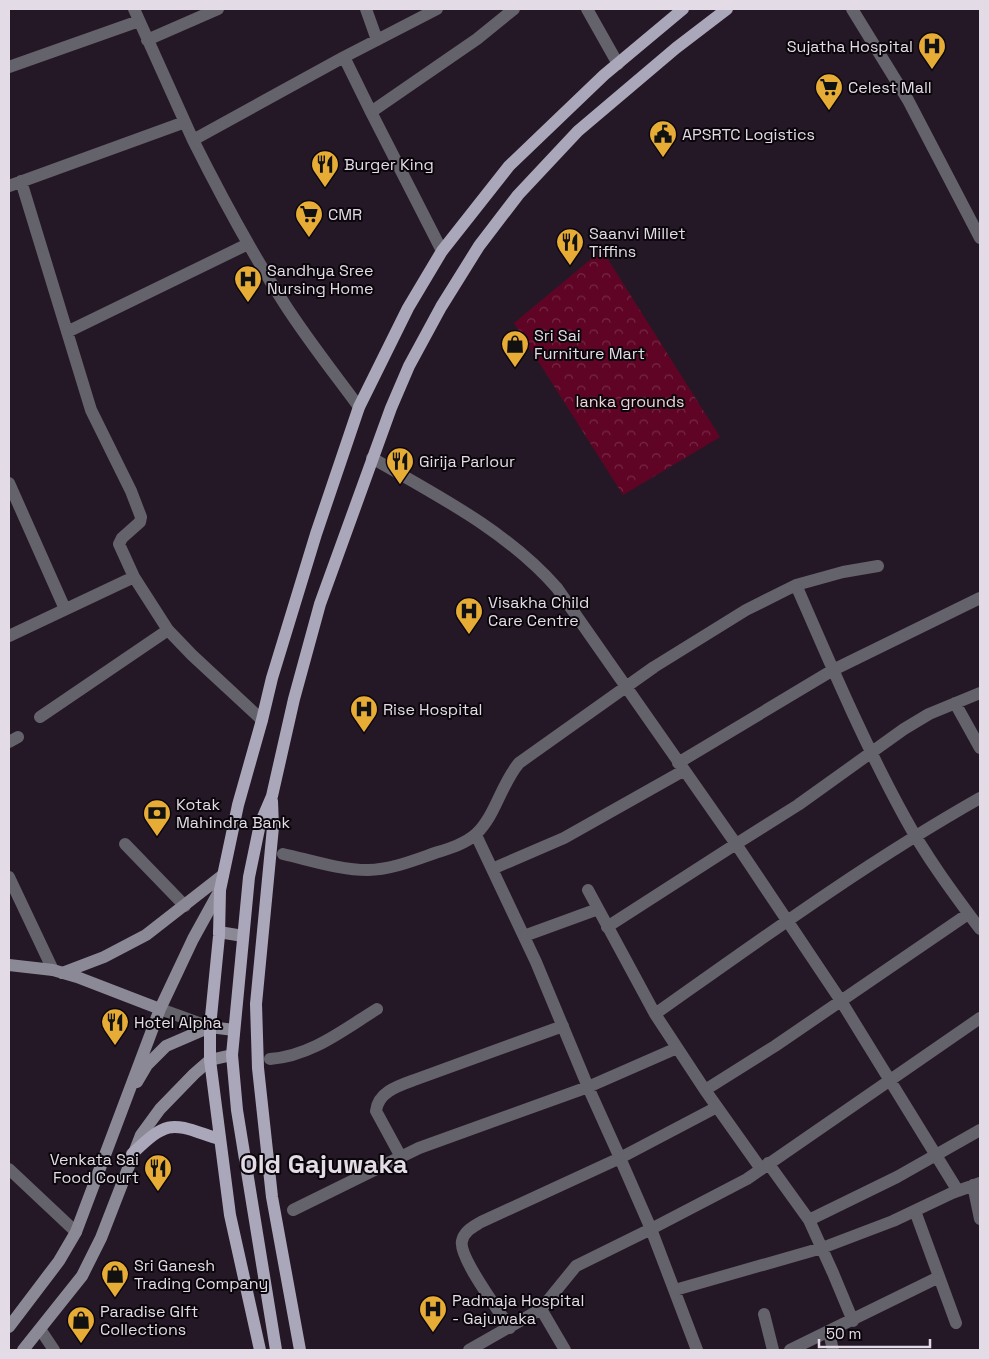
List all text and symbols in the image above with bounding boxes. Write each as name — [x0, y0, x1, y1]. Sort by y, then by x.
hospital icon: Sujatha Hospital — [917, 31, 947, 70]
place label: Sujatha Hospital — [787, 36, 913, 57]
supermarket icon: Celest Mall — [814, 72, 844, 111]
place label: Celest Mall — [848, 77, 932, 98]
public building icon: APSRTC Logistics — [648, 119, 678, 158]
place label: APSRTC Logistics — [682, 124, 815, 145]
restaurant icon: Burger King — [310, 149, 340, 188]
place label: Burger King — [344, 154, 434, 175]
supermarket icon: CMR — [294, 199, 324, 238]
place label: CMR — [328, 204, 362, 225]
place label: Saanvi Millet Tiffins — [589, 223, 686, 262]
restaurant icon: Saanvi Millet Tiffins — [555, 227, 585, 266]
place label: Sandhya Sree Nursing Home — [267, 260, 373, 299]
hospital icon: Sandhya Sree Nursing Home — [233, 264, 263, 303]
place label: Sri Sai Furniture Mart — [534, 325, 645, 364]
shop icon: Sri Sai Furniture Mart — [500, 329, 530, 368]
park label: lanka grounds — [576, 391, 684, 412]
restaurant icon: Girija Parlour — [385, 446, 415, 485]
place label: Girija Parlour — [419, 451, 515, 472]
place label: Visakha Child Care Centre — [488, 592, 589, 631]
hospital icon: Visakha Child Care Centre — [454, 596, 484, 635]
hospital icon: Rise Hospital — [349, 694, 379, 733]
place label: Rise Hospital — [383, 699, 483, 720]
place label: Kotak Mahindra Bank — [176, 794, 291, 833]
bank icon: Kotak Mahindra Bank — [142, 798, 172, 837]
restaurant icon: Hotel Alpha — [100, 1007, 130, 1046]
place label: Hotel Alpha — [134, 1012, 222, 1033]
district label: Old Gajuwaka — [240, 1147, 408, 1181]
place label: Venkata Sai Food Court — [50, 1149, 139, 1188]
restaurant icon: Venkata Sai Food Court — [143, 1153, 173, 1192]
place label: Sri Ganesh Trading Company — [134, 1255, 268, 1294]
shop icon: Sri Ganesh Trading Company — [100, 1259, 130, 1298]
place label: Padmaja Hospital - Gajuwaka — [452, 1290, 584, 1329]
hospital icon: Padmaja Hospital - Gajuwaka — [418, 1294, 448, 1333]
place label: Paradise GIft Collections — [100, 1301, 198, 1340]
shop icon: Paradise GIft Collections — [66, 1305, 96, 1344]
scale bar — [819, 1316, 930, 1348]
text: 50 m — [826, 1324, 861, 1343]

